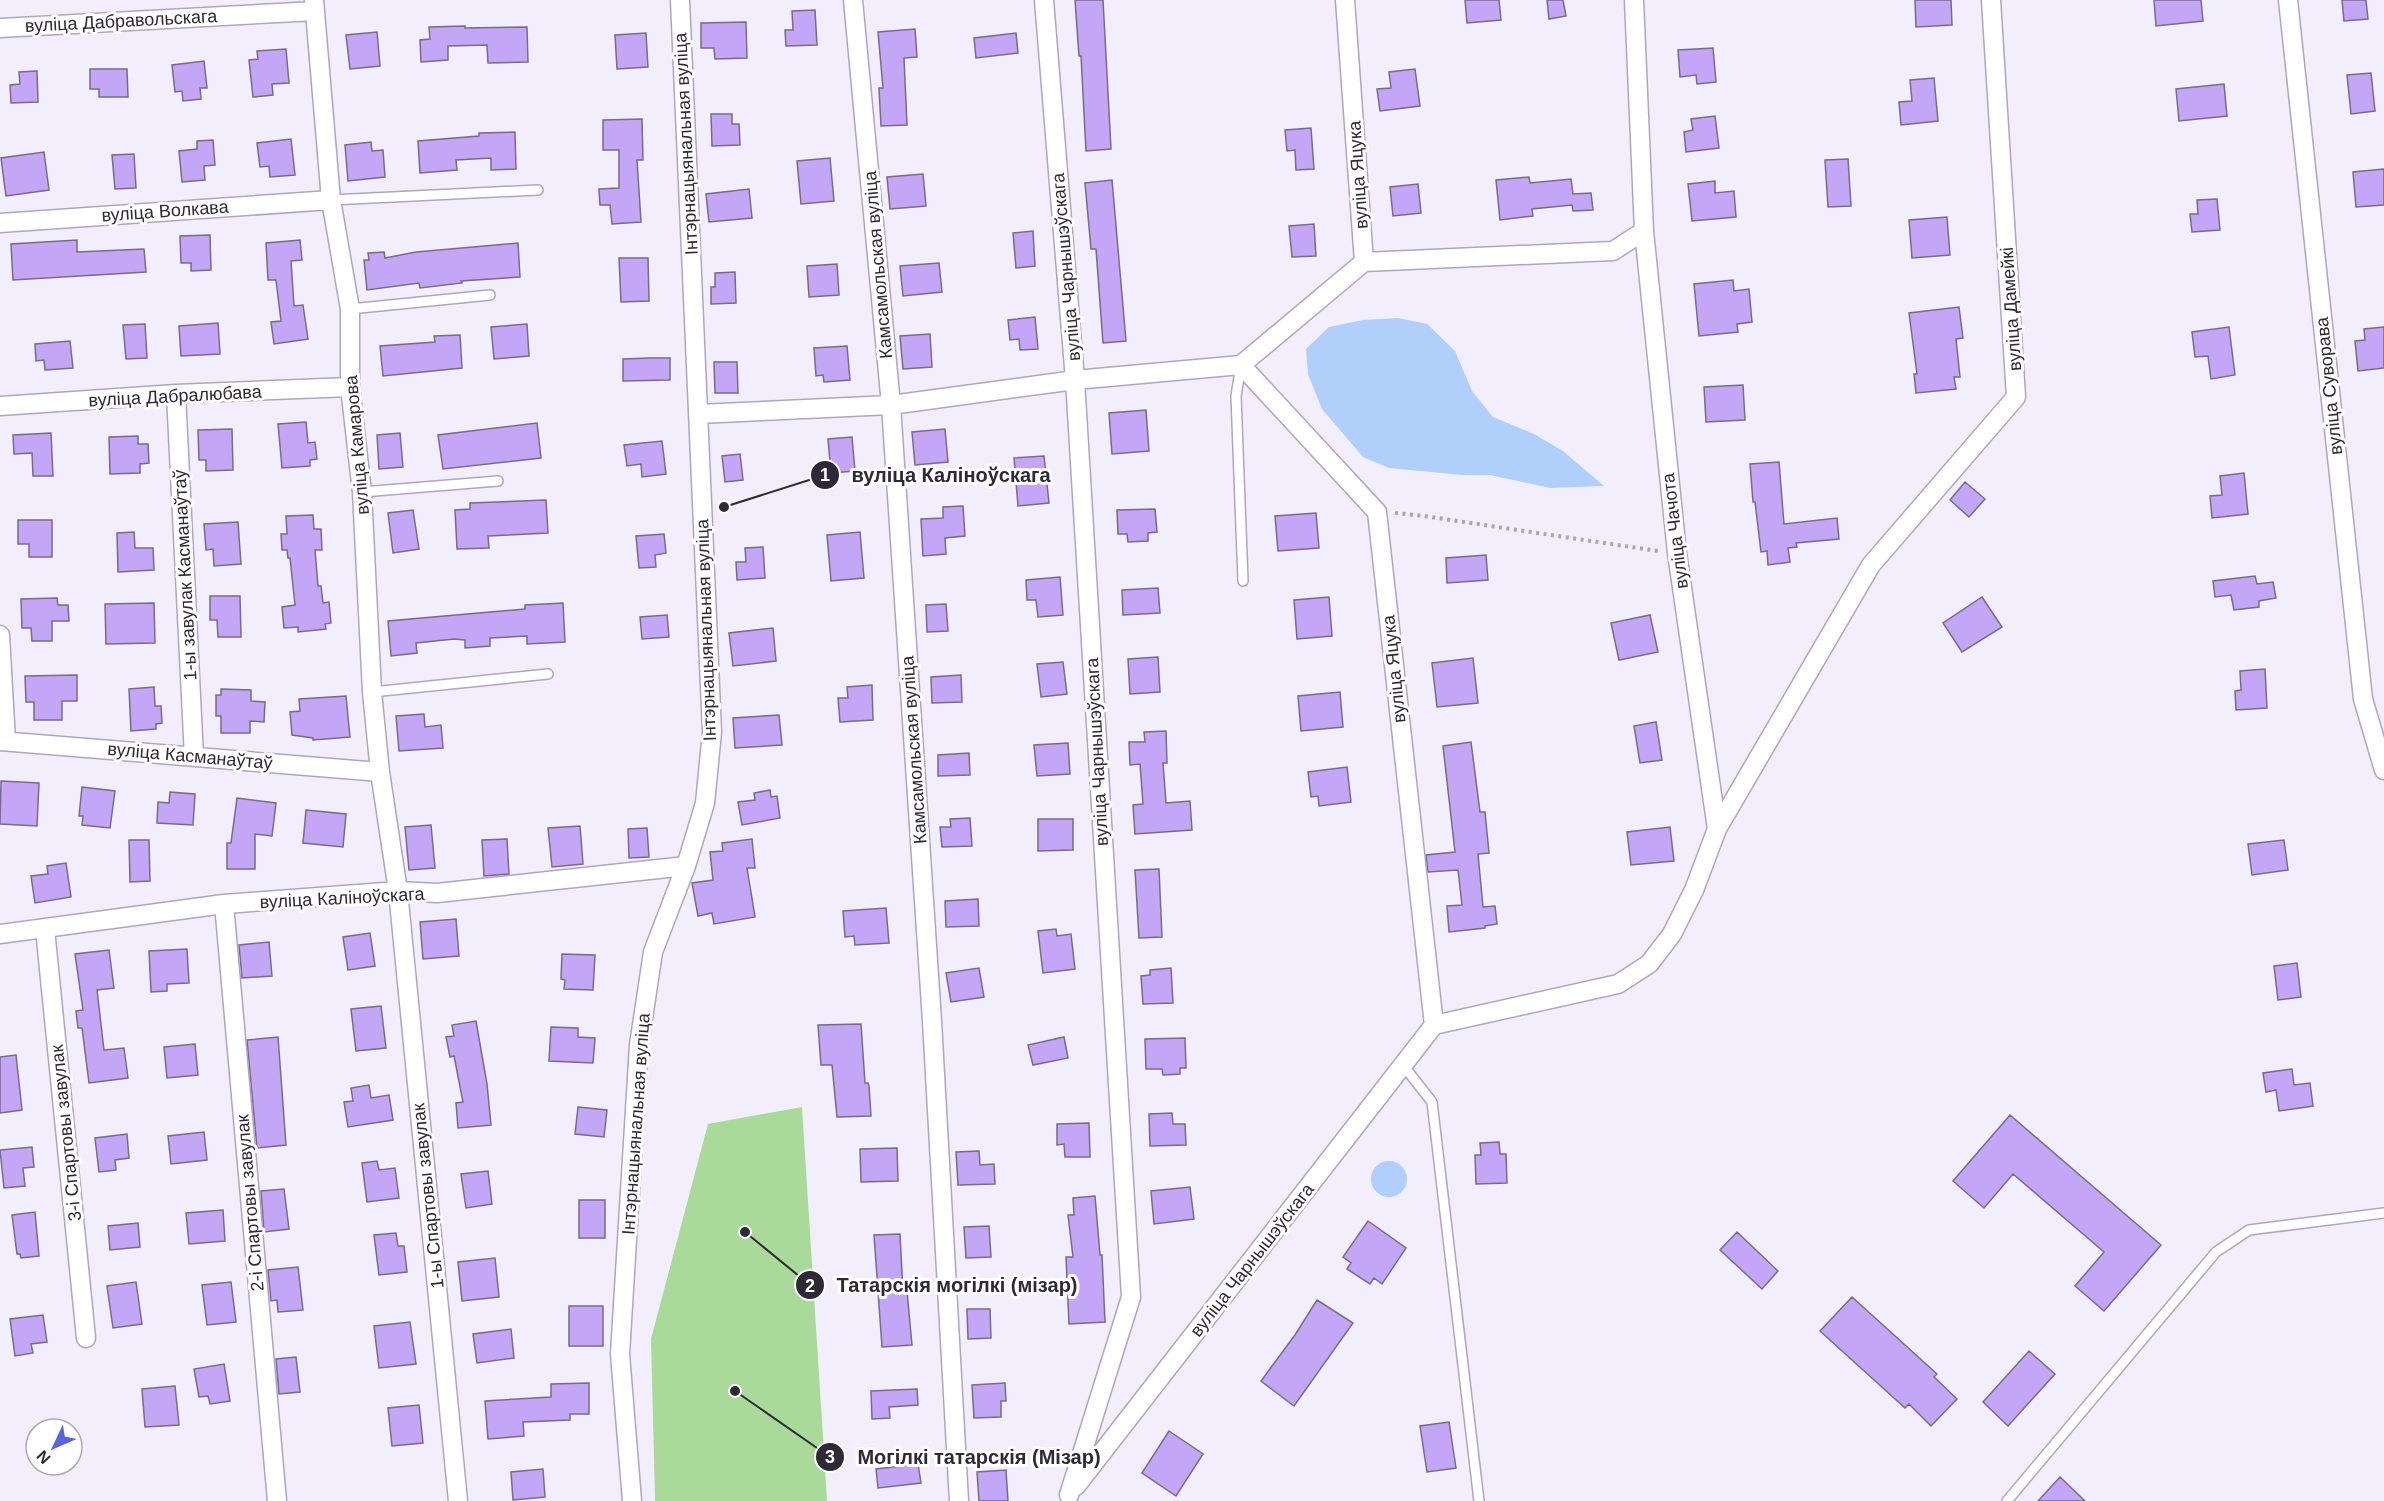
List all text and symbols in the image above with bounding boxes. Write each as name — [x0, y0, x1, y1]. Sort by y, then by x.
street label: вуліца Дабравольскага — [24, 6, 219, 36]
street label: Інтэрнацыянальная вуліца — [670, 31, 702, 256]
street label: вуліца Яцука — [1344, 119, 1372, 230]
street label: Камсамольская вуліца — [860, 169, 896, 360]
street label: вуліца Чарнышэўскага — [1048, 171, 1084, 362]
street label: вуліца Волкава — [101, 197, 230, 225]
street label: вуліца Дамейкі — [1997, 246, 2025, 372]
street label: вуліца Суворава — [2312, 315, 2346, 456]
street label: вуліца Камарова — [341, 373, 373, 516]
street label: вуліца Дабралюбава — [88, 381, 263, 411]
callout: вуліца Каліноўскага — [810, 456, 1063, 494]
text: вуліца Каліноўскага — [851, 464, 1051, 486]
text: 1 — [820, 465, 830, 485]
street label: 1-ы завулак Касманаўтаў — [169, 469, 201, 681]
street label: вуліца Чачота — [1658, 471, 1692, 590]
street label: Інтэрнацыянальная вуліца — [692, 518, 720, 742]
street label: вуліца Яцука — [1378, 613, 1410, 724]
street label: Камсамольская вуліца — [897, 654, 931, 845]
street label: вуліца Чарнышэўскага — [1082, 656, 1112, 847]
street label: вуліца Касманаўтаў — [107, 739, 273, 773]
street label: вуліца Каліноўскага — [259, 884, 426, 912]
street label: Інтэрнацыянальная вуліца — [618, 1011, 654, 1236]
street label: 3-і Спартовы завулак — [47, 1044, 85, 1222]
street label: 1-ы Спартовы завулак — [408, 1102, 448, 1290]
street label: 2-і Спартовы завулак — [232, 1114, 268, 1292]
street label: вуліца Чарнышэўскага — [1186, 1179, 1319, 1340]
callout: Татарскія могілкі (мізар) — [795, 1266, 1090, 1304]
text: Татарскія могілкі (мізар) — [836, 1274, 1078, 1296]
text: 2 — [805, 1276, 815, 1296]
north arrow — [24, 1417, 84, 1477]
callout: Могілкі татарскія (Мізар) — [815, 1438, 1112, 1476]
text: Могілкі татарскія (Мізар) — [857, 1446, 1101, 1468]
text: N — [33, 1447, 54, 1467]
text: 3 — [825, 1447, 835, 1467]

